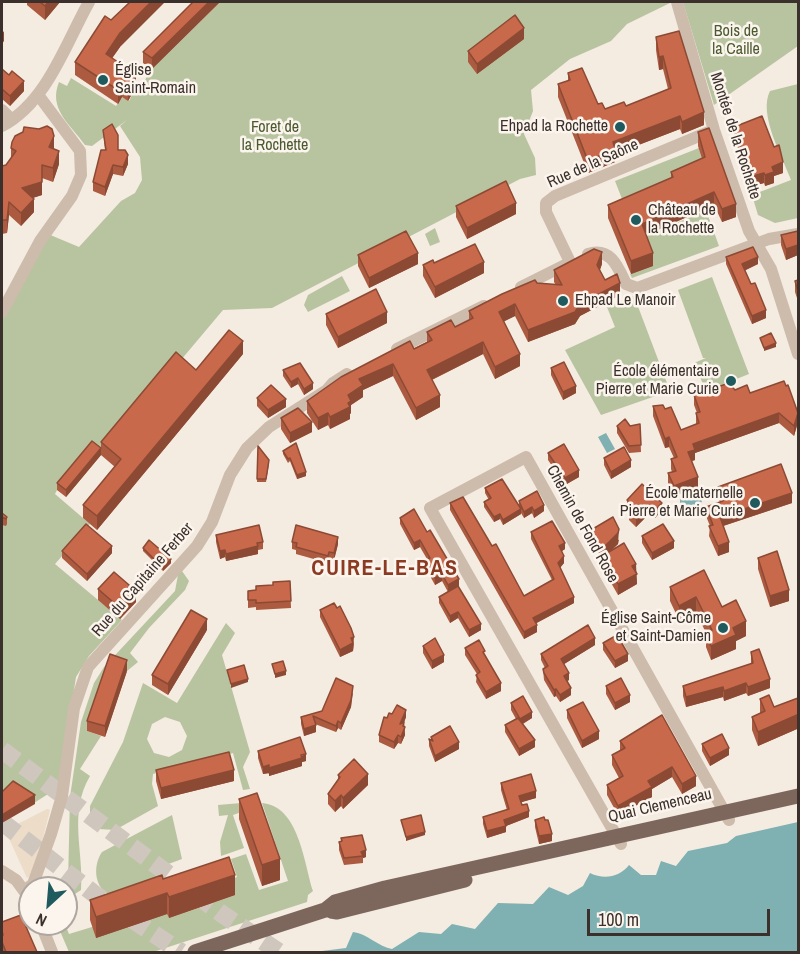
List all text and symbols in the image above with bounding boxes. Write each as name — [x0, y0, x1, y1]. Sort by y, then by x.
park label: Bois de la Caille — [712, 22, 760, 60]
place label: Église Saint-Romain — [115, 61, 196, 99]
street label: Montée de la Rochette — [705, 70, 765, 202]
marker: Église Saint-Romain — [96, 73, 110, 87]
place label: Ehpad la Rochette — [500, 117, 608, 137]
park label: Foret de la Rochette — [242, 118, 308, 156]
marker: Ehpad la Rochette — [613, 120, 627, 134]
street label: Rue de la Saône — [544, 135, 642, 193]
place label: Château de la Rochette — [648, 201, 716, 239]
marker: Château de la Rochette — [629, 213, 643, 227]
place label: Ehpad Le Manoir — [575, 291, 676, 311]
marker: Ehpad Le Manoir — [556, 294, 570, 308]
place label: École élémentaire Pierre et Marie Curie — [596, 362, 719, 400]
marker: École élémentaire Pierre et Marie Curie — [724, 374, 738, 388]
street label: Chemin de Fond Rose — [542, 462, 622, 586]
place label: École maternelle Pierre et Marie Curie — [620, 484, 743, 522]
marker: École maternelle Pierre et Marie Curie — [748, 496, 762, 510]
street label: Rue du Capitaine Ferber — [88, 519, 198, 641]
district label: CUIRE-LE-BAS — [311, 556, 459, 582]
place label: Église Saint-Côme et Saint-Damien — [601, 609, 711, 647]
marker: Église Saint-Côme et Saint-Damien — [716, 621, 730, 635]
street label: Quai Clemenceau — [606, 785, 714, 827]
north arrow — [18, 876, 78, 936]
scale bar — [590, 897, 773, 935]
text: 100 m — [598, 907, 639, 932]
text: N — [32, 908, 50, 932]

